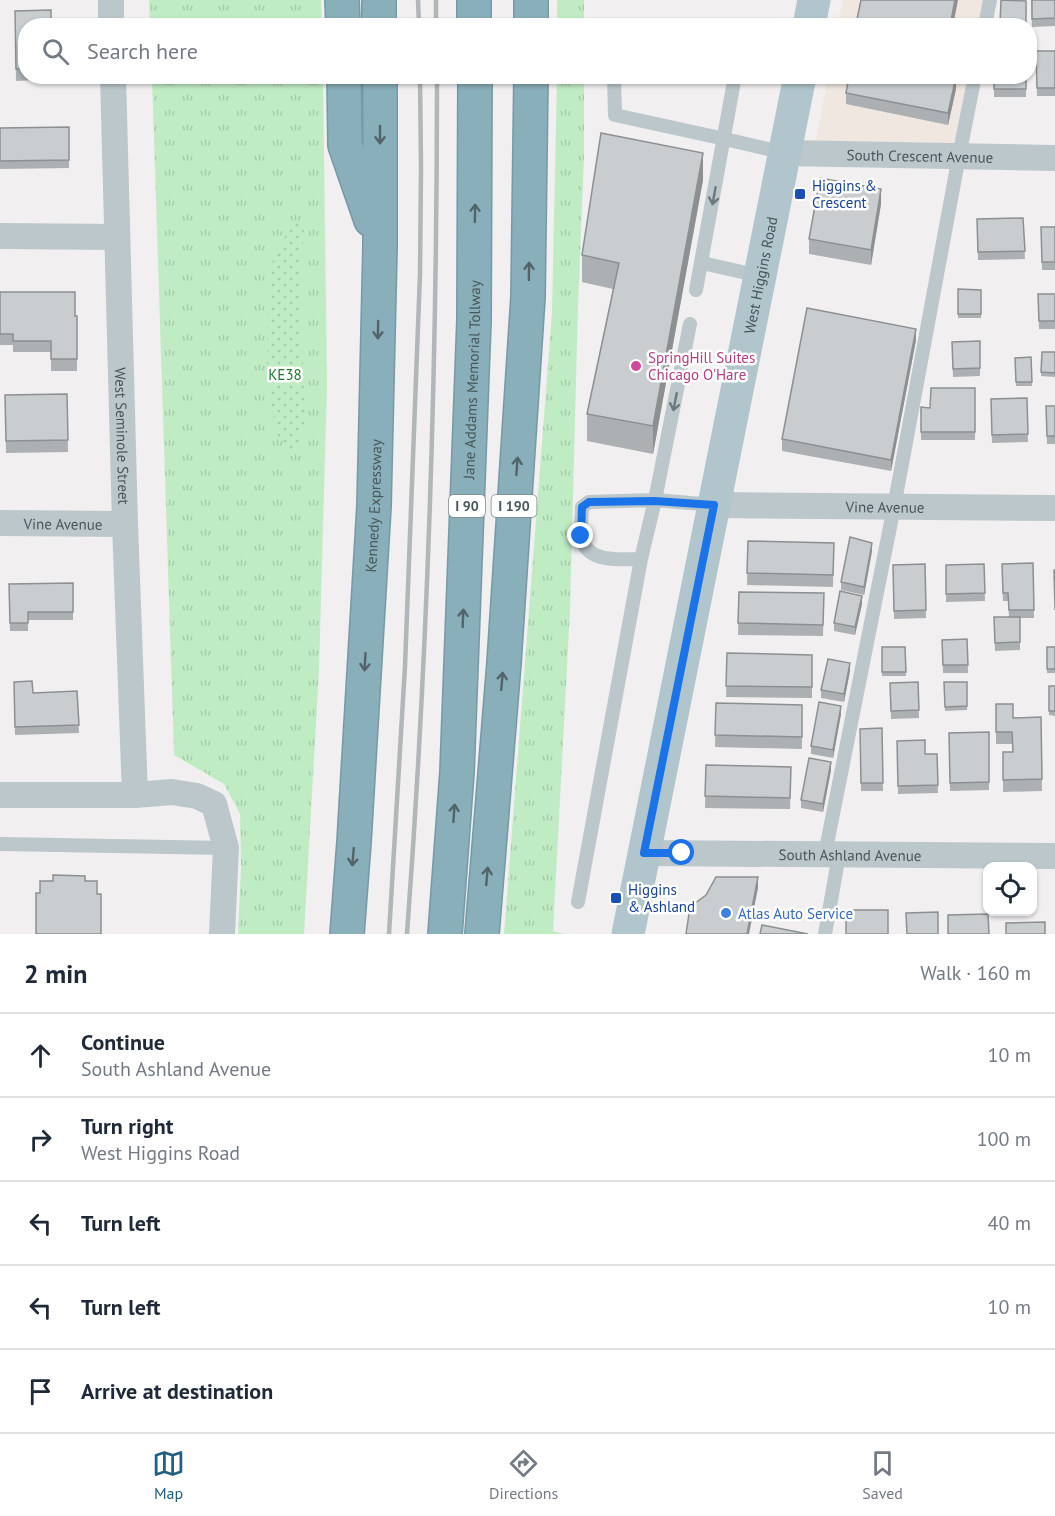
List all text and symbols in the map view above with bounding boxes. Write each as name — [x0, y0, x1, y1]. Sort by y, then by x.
search box — [18, 18, 1037, 84]
icon: search — [39, 35, 72, 68]
text: Search here — [87, 37, 198, 65]
one-way arrow — [374, 124, 386, 144]
street label: South Crescent Avenue — [847, 145, 993, 166]
place label: Higgins & Crescent — [812, 176, 877, 212]
one-way arrow — [708, 186, 719, 205]
marker: Higgins & Crescent — [793, 187, 807, 201]
one-way arrow — [469, 204, 481, 224]
street label: West Higgins Road — [739, 215, 781, 336]
one-way arrow — [523, 262, 535, 282]
street label: Jane Addams Memorial Tollway — [458, 280, 484, 481]
one-way arrow — [373, 319, 384, 339]
place label: SpringHill Suites Chicago O'Hare — [648, 348, 755, 384]
marker: SpringHill Suites Chicago O'Hare — [629, 359, 643, 373]
park label: KE38 — [268, 365, 302, 384]
street label: West Seminole Street — [111, 367, 134, 505]
one-way arrow — [669, 391, 680, 411]
street label: Kennedy Expressway — [361, 439, 385, 573]
one-way arrow — [512, 456, 523, 476]
road number: I 90 — [449, 495, 485, 517]
road number: I 190 — [492, 495, 536, 517]
street label: Vine Avenue — [844, 497, 924, 516]
street label: Vine Avenue — [23, 514, 102, 533]
route end — [567, 522, 593, 548]
one-way arrow — [458, 609, 469, 629]
one-way arrow — [359, 652, 370, 672]
one-way arrow — [497, 672, 508, 692]
one-way arrow — [449, 803, 460, 823]
route start — [668, 839, 694, 865]
street label: South Ashland Avenue — [778, 844, 921, 865]
one-way arrow — [347, 847, 358, 866]
map controls — [983, 862, 1037, 916]
button: locate — [983, 862, 1037, 916]
one-way arrow — [482, 866, 493, 886]
place label: Higgins & Ashland — [628, 880, 695, 916]
marker: Higgins & Ashland — [609, 891, 623, 905]
place label: Atlas Auto Service — [738, 904, 853, 923]
marker: Atlas Auto Service — [719, 906, 733, 920]
text: 2 min — [24, 957, 87, 990]
text: Walk · 160 m — [920, 960, 1031, 986]
text: Continue — [81, 1028, 165, 1056]
icon: ahead — [24, 1039, 57, 1072]
text: 10 m — [988, 1042, 1031, 1068]
text: South Ashland Avenue — [81, 1056, 271, 1082]
text: Turn right — [81, 1112, 173, 1140]
icon: right — [24, 1123, 57, 1156]
text: 100 m — [977, 1126, 1031, 1152]
text: West Higgins Road — [81, 1140, 240, 1166]
icon: left — [24, 1207, 57, 1240]
text: Turn left — [81, 1209, 161, 1237]
text: 40 m — [988, 1210, 1031, 1236]
icon: left — [24, 1291, 57, 1324]
text: Turn left — [81, 1293, 161, 1321]
text: 10 m — [988, 1294, 1031, 1320]
icon: arrive — [24, 1375, 57, 1408]
text: Arrive at destination — [81, 1377, 273, 1405]
tab: Map — [152, 1447, 185, 1503]
tab: Directions — [489, 1447, 558, 1503]
tab: Saved — [862, 1447, 903, 1503]

